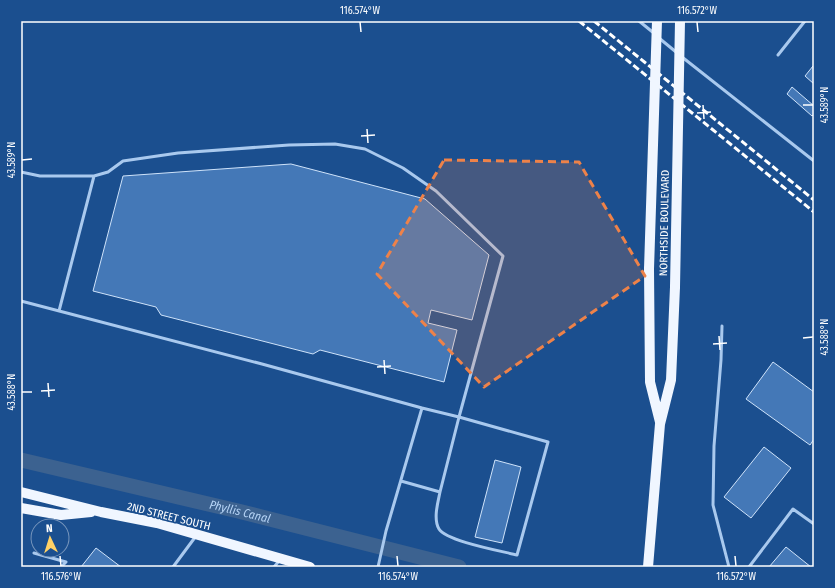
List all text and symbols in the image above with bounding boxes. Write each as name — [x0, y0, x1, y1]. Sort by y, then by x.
text: 116.574°W — [340, 5, 380, 17]
text: 116.572°W — [677, 5, 717, 17]
text: 43.589°N — [819, 87, 831, 123]
text: 43.589°N — [6, 142, 18, 178]
street label: NORTHSIDE BOULEVARD — [657, 170, 672, 276]
text: 43.588°N — [819, 319, 831, 355]
text: 43.588°N — [6, 374, 18, 410]
water label: Phyllis Canal — [208, 498, 272, 526]
street label: 2ND STREET SOUTH — [126, 500, 212, 533]
north arrow — [30, 518, 70, 558]
text: N — [46, 522, 53, 535]
text: 116.576°W — [41, 571, 82, 583]
text: 116.574°W — [378, 571, 418, 583]
text: 116.572°W — [716, 571, 756, 583]

